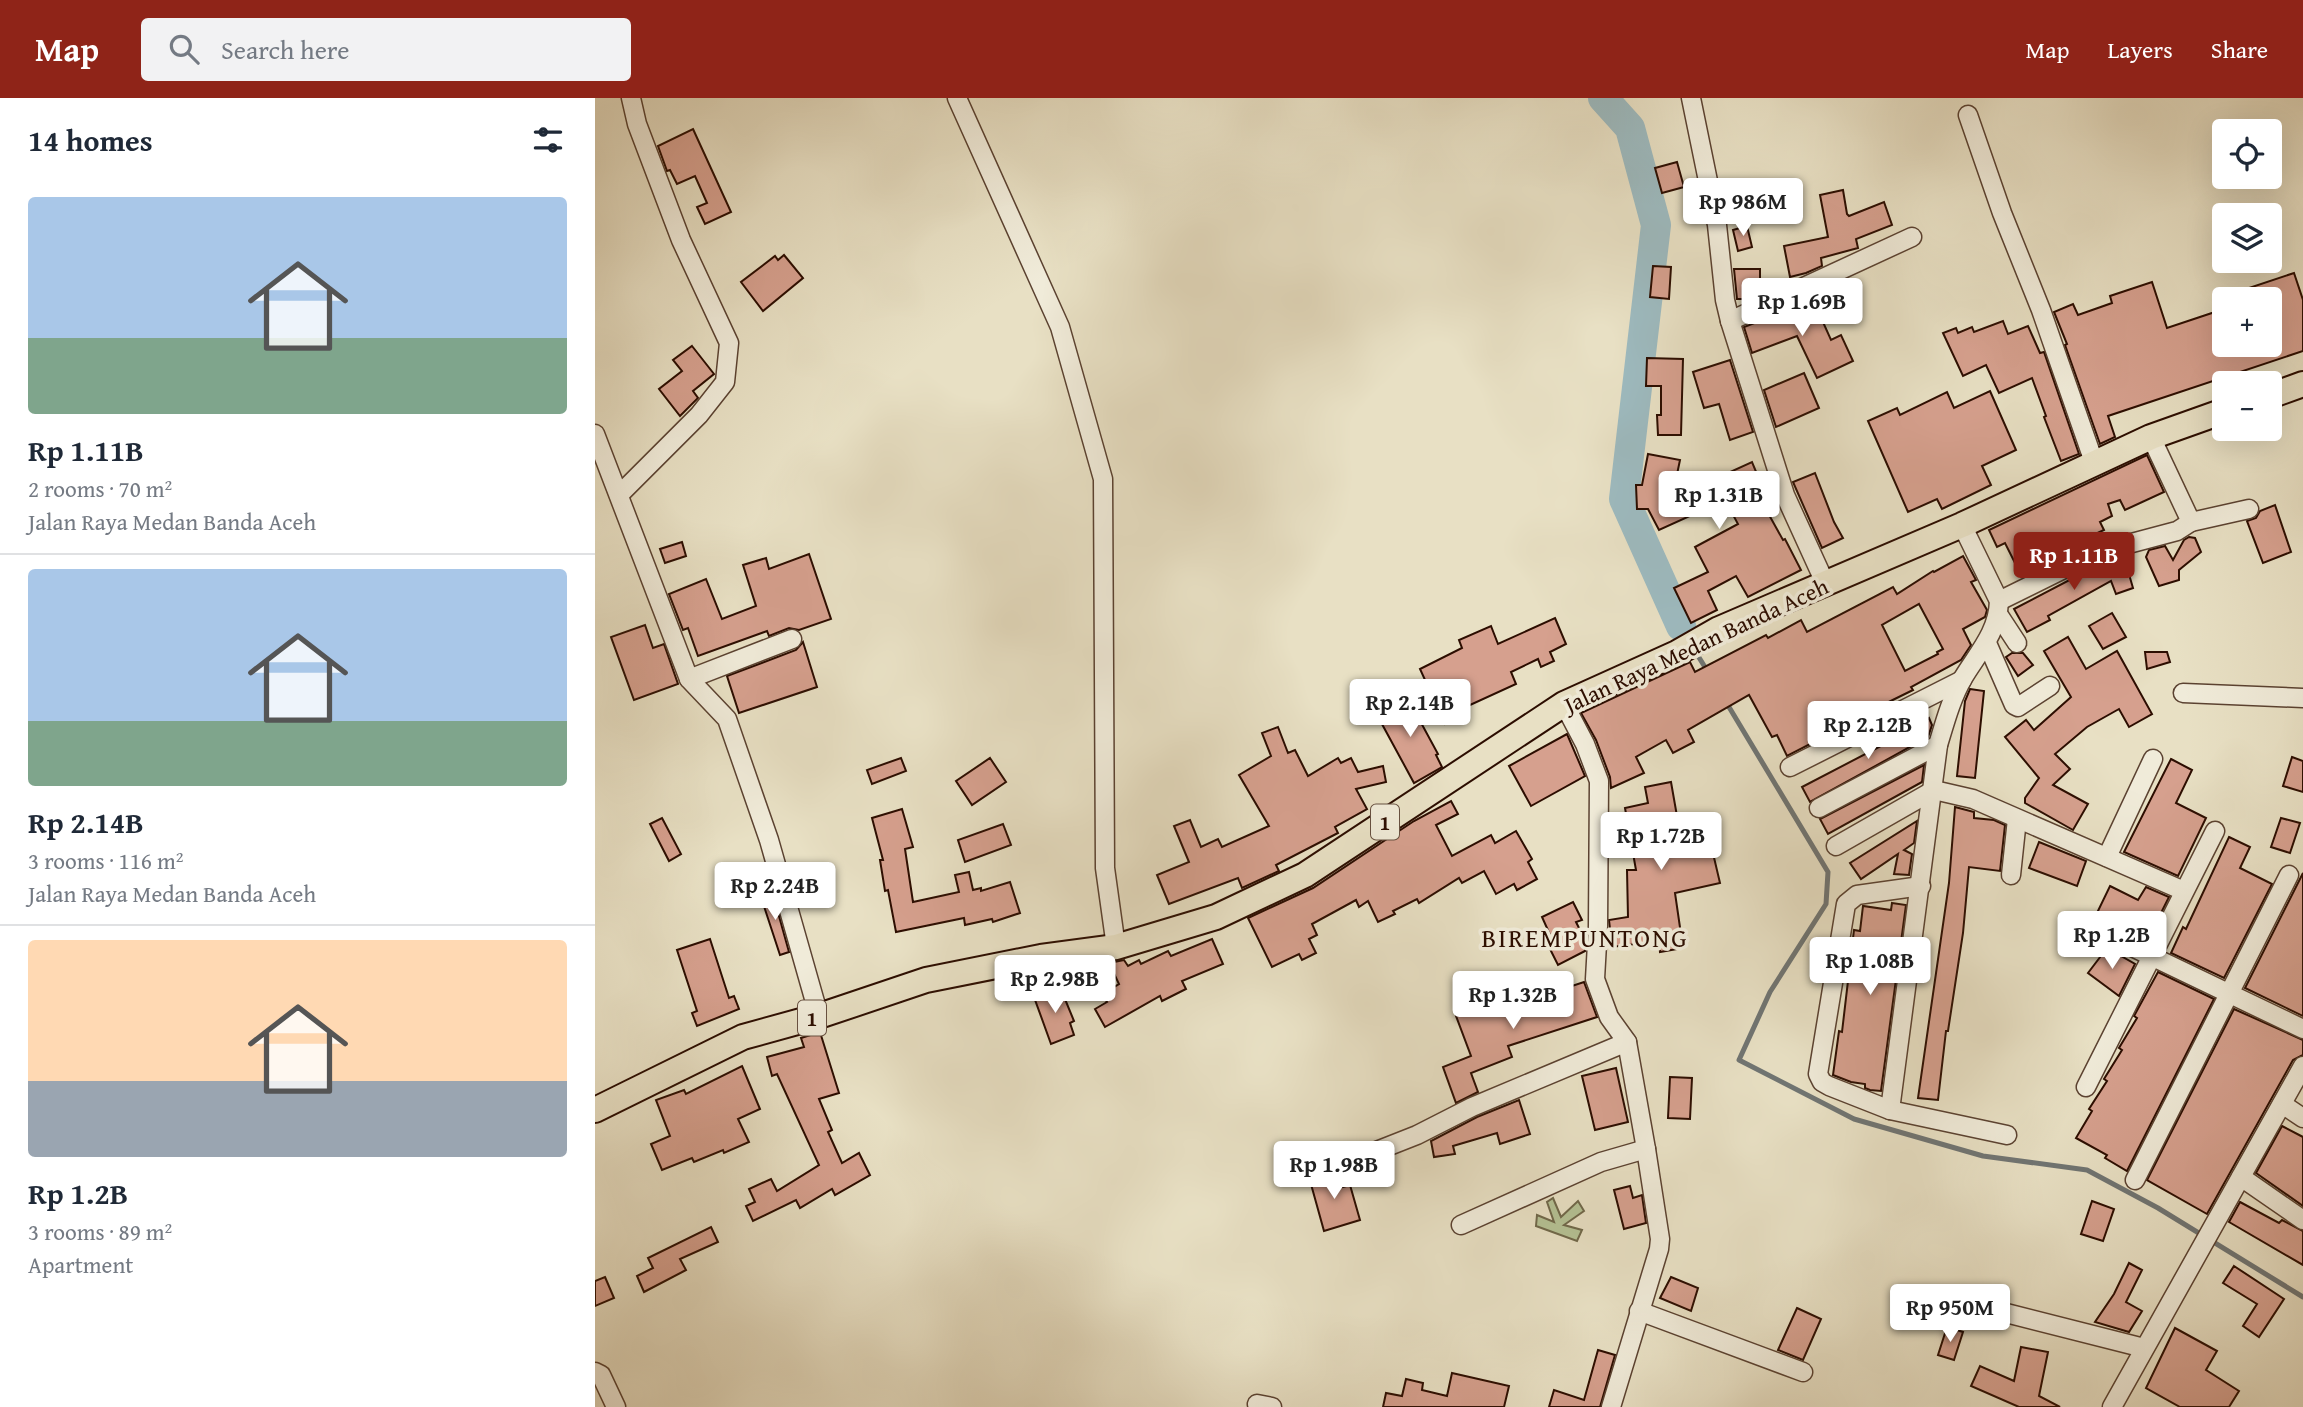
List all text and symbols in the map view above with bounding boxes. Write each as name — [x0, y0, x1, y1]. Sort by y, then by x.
search box — [141, 18, 631, 81]
text: Map — [35, 25, 99, 73]
icon: search — [165, 30, 203, 68]
text: Search here — [221, 30, 349, 69]
text: Map — [2026, 32, 2069, 67]
text: Layers — [2107, 32, 2173, 67]
text: Share — [2211, 32, 2268, 67]
text: 14 homes — [28, 118, 153, 162]
map controls — [2212, 119, 2282, 441]
button: locate — [2212, 119, 2282, 189]
icon: filters — [529, 121, 567, 159]
pin: Rp 986M — [1678, 178, 1808, 238]
text: Rp 986M — [1699, 184, 1787, 217]
button: layers — [2212, 203, 2282, 273]
icon: home — [235, 243, 361, 369]
pin: Rp 1.69B — [1730, 278, 1874, 338]
text: Rp 1.69B — [1758, 284, 1846, 317]
button: + — [2212, 287, 2282, 357]
button: − — [2212, 371, 2282, 441]
text: Rp 1.11B — [28, 428, 144, 472]
text: 2 rooms · 70 m² — [28, 472, 172, 505]
pin: Rp 1.31B — [1647, 472, 1791, 531]
text: Rp 1.31B — [1675, 477, 1763, 510]
text: Jalan Raya Medan Banda Aceh — [28, 505, 316, 538]
pin: Rp 1.11B — [2002, 532, 2146, 592]
text: Rp 1.11B — [2030, 538, 2118, 571]
street label: Jalan Raya Medan Banda Aceh — [1556, 569, 1834, 722]
icon: home — [235, 615, 361, 741]
pin: Rp 2.14B — [1338, 680, 1482, 739]
text: Rp 2.14B — [1366, 685, 1454, 718]
pin: Rp 2.12B — [1796, 702, 1940, 761]
text: Rp 2.12B — [1824, 707, 1912, 740]
text: Rp 2.14B — [28, 800, 144, 844]
road number: 1 — [1371, 804, 1399, 840]
pin: Rp 1.72B — [1589, 812, 1733, 872]
text: Rp 1.72B — [1617, 818, 1705, 851]
text: 3 rooms · 116 m² — [28, 844, 183, 877]
pin: Rp 2.24B — [703, 862, 847, 922]
text: Rp 2.24B — [731, 868, 819, 901]
text: Jalan Raya Medan Banda Aceh — [28, 877, 316, 910]
pin: Rp 1.2B — [2047, 912, 2177, 971]
text: Rp 1.2B — [2074, 917, 2150, 950]
district label: BIREMPUNTONG — [1482, 918, 1688, 957]
pin: Rp 1.08B — [1798, 937, 1942, 997]
text: Rp 1.08B — [1826, 943, 1914, 976]
pin: Rp 2.98B — [983, 956, 1127, 1015]
text: Rp 2.98B — [1011, 961, 1099, 994]
pin: Rp 1.32B — [1441, 972, 1585, 1031]
text: Rp 1.32B — [1469, 977, 1557, 1010]
icon: home — [235, 986, 361, 1112]
road number: 1 — [798, 1000, 826, 1035]
pin: Rp 1.98B — [1262, 1142, 1406, 1201]
text: Rp 1.98B — [1290, 1147, 1378, 1180]
text: Rp 1.2B — [28, 1171, 128, 1215]
text: 3 rooms · 89 m² — [28, 1215, 172, 1248]
text: Apartment — [28, 1248, 133, 1281]
pin: Rp 950M — [1885, 1284, 2015, 1344]
text: Rp 950M — [1906, 1290, 1994, 1323]

